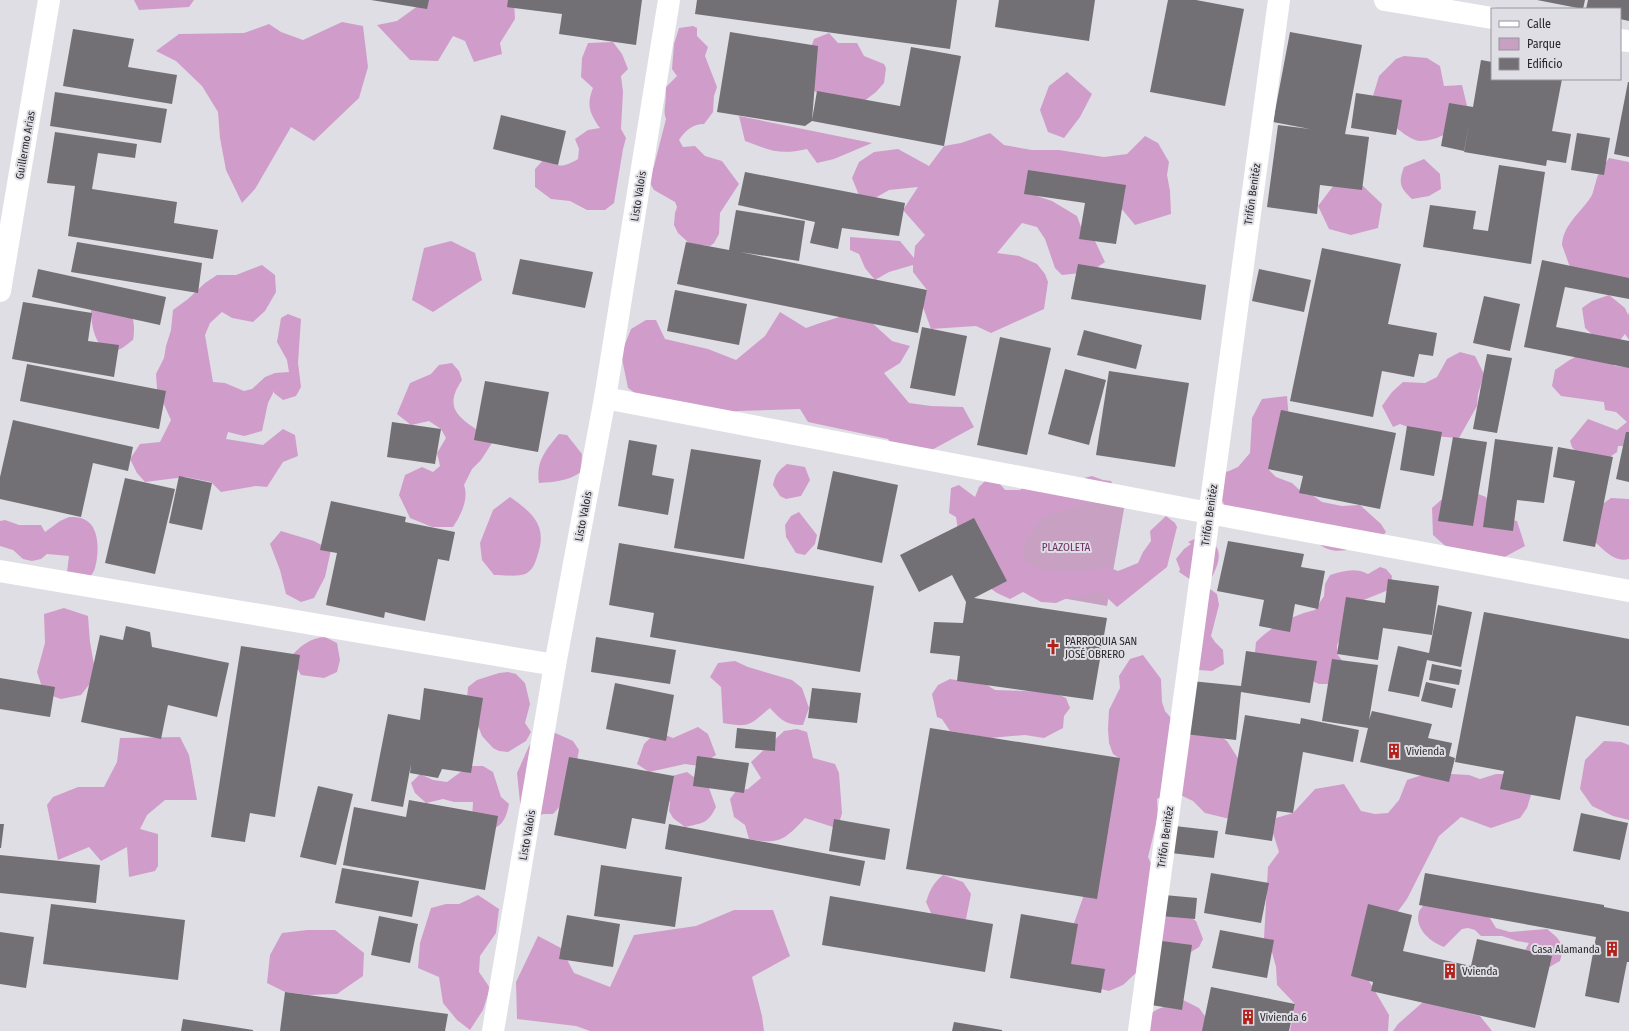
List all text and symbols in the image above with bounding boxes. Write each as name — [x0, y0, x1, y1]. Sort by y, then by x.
legend — [1491, 8, 1621, 80]
text: Calle — [1527, 17, 1551, 31]
text: Parque — [1527, 37, 1561, 51]
text: Edificio — [1527, 57, 1563, 71]
street label: Guillermo Arias — [13, 110, 38, 180]
street label: Trifón Benitéz — [1242, 162, 1263, 226]
street label: Listo Valois — [628, 170, 649, 222]
street label: Trifón Benitéz — [1199, 483, 1220, 547]
street label: Listo Valois — [572, 490, 595, 542]
park label: PLAZOLETA — [1042, 541, 1091, 554]
place label: PARROQUIA SAN JOSÉ OBRERO — [1065, 635, 1137, 661]
church icon: PARROQUIA SAN JOSÉ OBRERO — [1044, 638, 1062, 656]
building icon: Vivienda — [1385, 742, 1403, 760]
place label: Vivienda — [1406, 745, 1445, 758]
street label: Trifón Benitéz — [1155, 805, 1176, 869]
street label: Listo Valois — [517, 809, 538, 861]
building icon: Casa Alamanda — [1603, 940, 1621, 958]
place label: Casa Alamanda — [1532, 943, 1600, 956]
building icon: Vvienda — [1441, 962, 1459, 980]
place label: Vvienda — [1462, 965, 1498, 978]
building icon: Vivienda 6 — [1239, 1008, 1257, 1026]
place label: Vivienda 6 — [1260, 1011, 1307, 1024]

